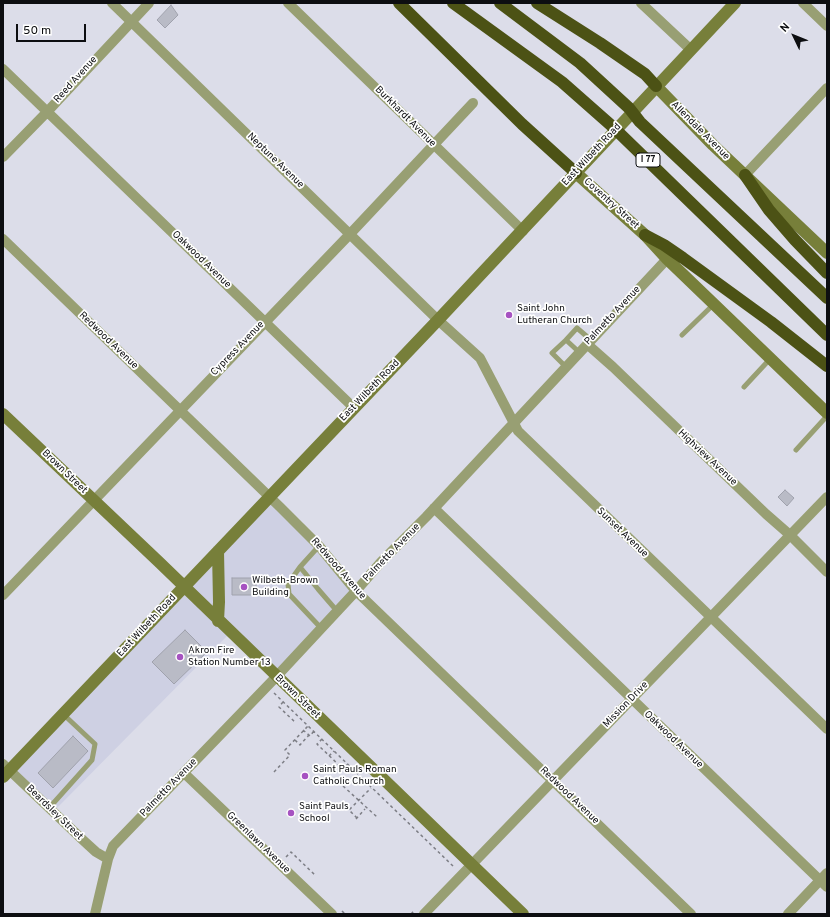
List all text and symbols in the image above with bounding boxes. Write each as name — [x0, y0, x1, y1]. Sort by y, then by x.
scale bar — [18, 16, 88, 42]
north arrow — [774, 16, 814, 56]
text: N — [777, 20, 793, 35]
text: 50 m — [23, 23, 51, 39]
street label: Reed Avenue — [52, 54, 100, 106]
street label: Burkhardt Avenue — [372, 84, 438, 150]
street label: Allendale Avenue — [668, 99, 732, 163]
street label: East Wilbeth Road — [560, 121, 624, 189]
street label: Neptune Avenue — [244, 131, 306, 191]
road number: I 77 — [636, 153, 660, 167]
street label: Coventry Street — [581, 176, 641, 232]
street label: Oakwood Avenue — [169, 229, 233, 291]
street label: Palmetto Avenue — [583, 284, 643, 348]
place label: Saint John Lutheran Church — [517, 303, 592, 326]
street label: Redwood Avenue — [76, 310, 140, 372]
marker: Saint John Lutheran Church — [504, 310, 514, 320]
street label: Cypress Avenue — [209, 319, 267, 379]
street label: East Wilbeth Road — [337, 358, 403, 424]
street label: Highview Avenue — [675, 427, 739, 489]
street label: Brown Street — [39, 447, 89, 497]
street label: Sunset Avenue — [594, 505, 650, 561]
street label: Palmetto Avenue — [361, 521, 423, 585]
street label: Redwood Avenue — [308, 536, 368, 602]
place label: Wilbeth-Brown Building — [252, 575, 318, 598]
marker: Wilbeth-Brown Building — [239, 582, 249, 592]
street label: East Wilbeth Road — [115, 592, 179, 660]
place label: Akron Fire Station Number 13 — [188, 645, 271, 668]
marker: Akron Fire Station Number 13 — [175, 652, 185, 662]
street label: Brown Street — [272, 672, 322, 722]
street label: Mission Drive — [601, 679, 651, 731]
street label: Oakwood Avenue — [641, 709, 705, 771]
street label: Palmetto Avenue — [138, 756, 200, 820]
place label: Saint Pauls Roman Catholic Church — [313, 764, 397, 788]
street label: Redwood Avenue — [537, 765, 601, 827]
marker: Saint Pauls Roman Catholic Church — [300, 771, 310, 781]
street label: Beardsley Street — [23, 783, 85, 843]
place label: Saint Pauls School — [299, 801, 349, 824]
marker: Saint Pauls School — [286, 808, 296, 818]
street label: Greenlawn Avenue — [224, 810, 292, 876]

